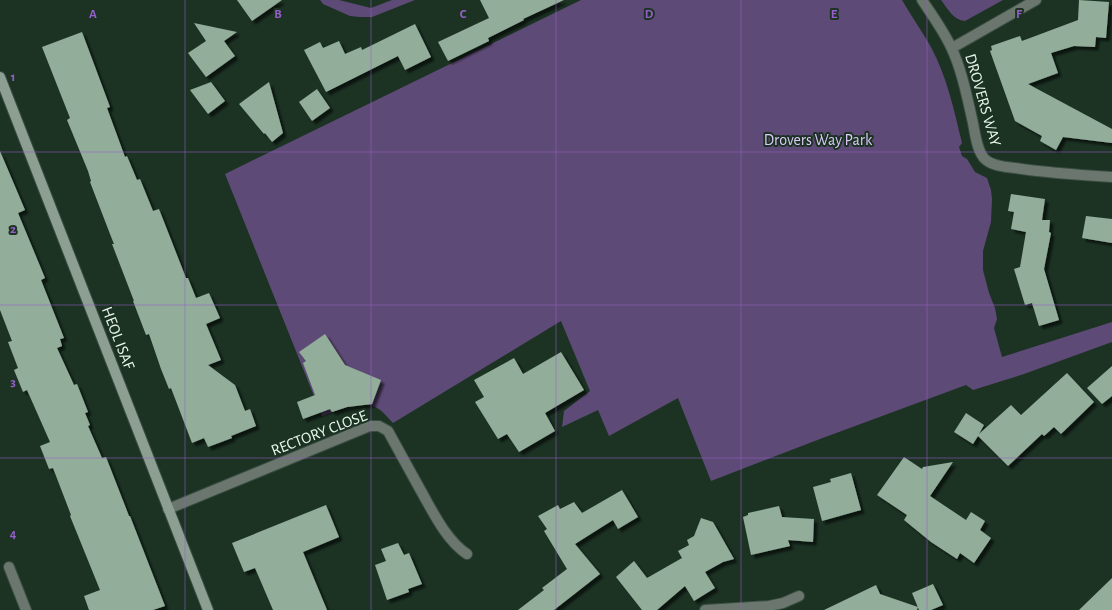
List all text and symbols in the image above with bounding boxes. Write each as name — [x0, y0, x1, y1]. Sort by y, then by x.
text: A — [89, 8, 97, 21]
text: B — [274, 8, 282, 21]
text: C — [460, 8, 467, 21]
text: D — [645, 8, 654, 21]
text: E — [831, 8, 838, 21]
text: F — [1016, 8, 1023, 21]
street label: DROVERS WAY — [962, 52, 1004, 149]
text: 1 — [11, 71, 15, 84]
park label: Drovers Way Park — [764, 132, 873, 149]
text: 2 — [10, 223, 16, 236]
street label: HEOL ISAF — [99, 304, 138, 373]
text: 3 — [10, 376, 16, 389]
street label: RECTORY CLOSE — [269, 407, 369, 459]
text: 4 — [10, 528, 17, 541]

